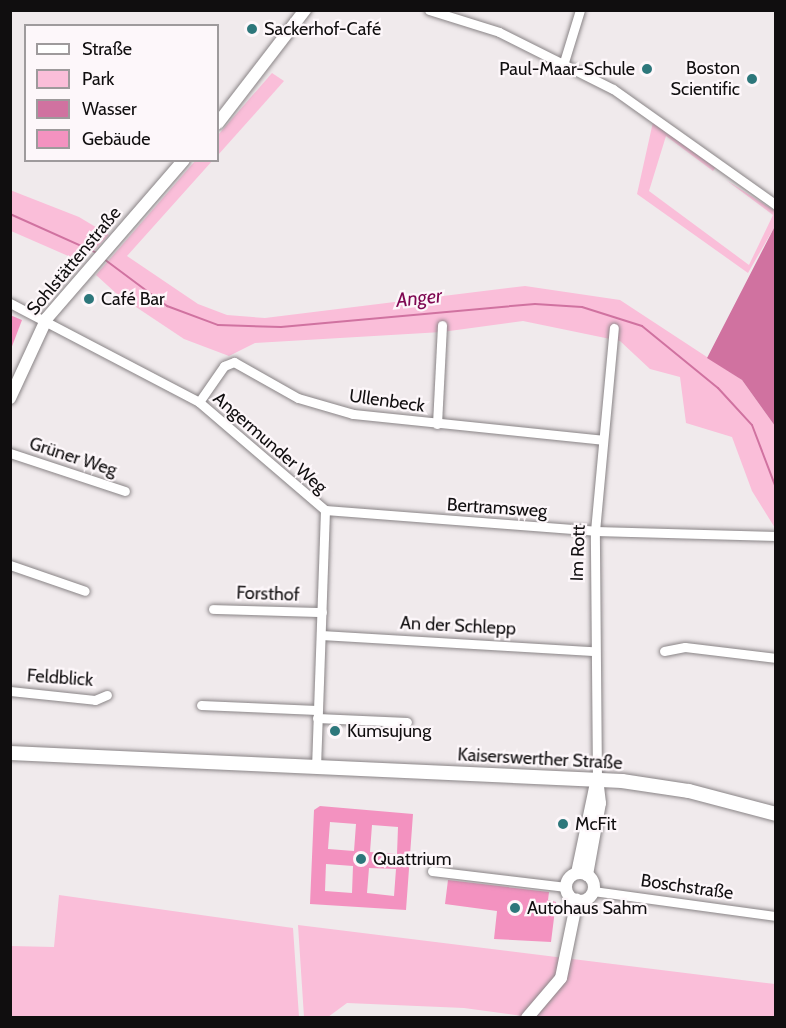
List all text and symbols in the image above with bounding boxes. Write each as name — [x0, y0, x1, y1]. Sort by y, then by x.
place label: Sackerhof-Café — [264, 18, 381, 40]
marker: Sackerhof-Café — [245, 22, 259, 36]
legend — [24, 24, 219, 162]
text: Straße — [82, 38, 132, 60]
place label: Paul-Maar-Schule — [499, 58, 635, 80]
place label: Boston Scientific — [671, 58, 740, 100]
marker: Paul-Maar-Schule — [640, 62, 654, 76]
text: Park — [82, 68, 114, 90]
marker: Boston Scientific — [745, 72, 759, 86]
text: Wasser — [82, 98, 137, 120]
text: Gebäude — [82, 128, 151, 150]
street label: Sohlstättenstraße — [22, 202, 126, 320]
water label: Anger — [395, 284, 443, 312]
place label: Café Bar — [101, 288, 165, 310]
marker: Café Bar — [82, 292, 96, 306]
street label: Ullenbeck — [348, 385, 426, 417]
street label: Angermunder Weg — [209, 388, 331, 498]
street label: Grüner Weg — [27, 433, 119, 481]
street label: Bertramsweg — [446, 494, 548, 522]
street label: Im Rott — [566, 524, 590, 582]
street label: Forsthof — [236, 582, 300, 606]
street label: An der Schlepp — [400, 612, 516, 640]
street label: Feldblick — [26, 665, 94, 691]
place label: Kumsujung — [347, 720, 431, 742]
marker: Kumsujung — [328, 724, 342, 738]
street label: Kaiserswerther Straße — [457, 744, 623, 774]
place label: McFit — [575, 813, 617, 835]
marker: McFit — [556, 817, 570, 831]
place label: Quattrium — [373, 848, 452, 870]
marker: Quattrium — [354, 852, 368, 866]
street label: Boschstraße — [639, 870, 735, 904]
place label: Autohaus Sahm — [527, 897, 647, 919]
marker: Autohaus Sahm — [508, 901, 522, 915]

